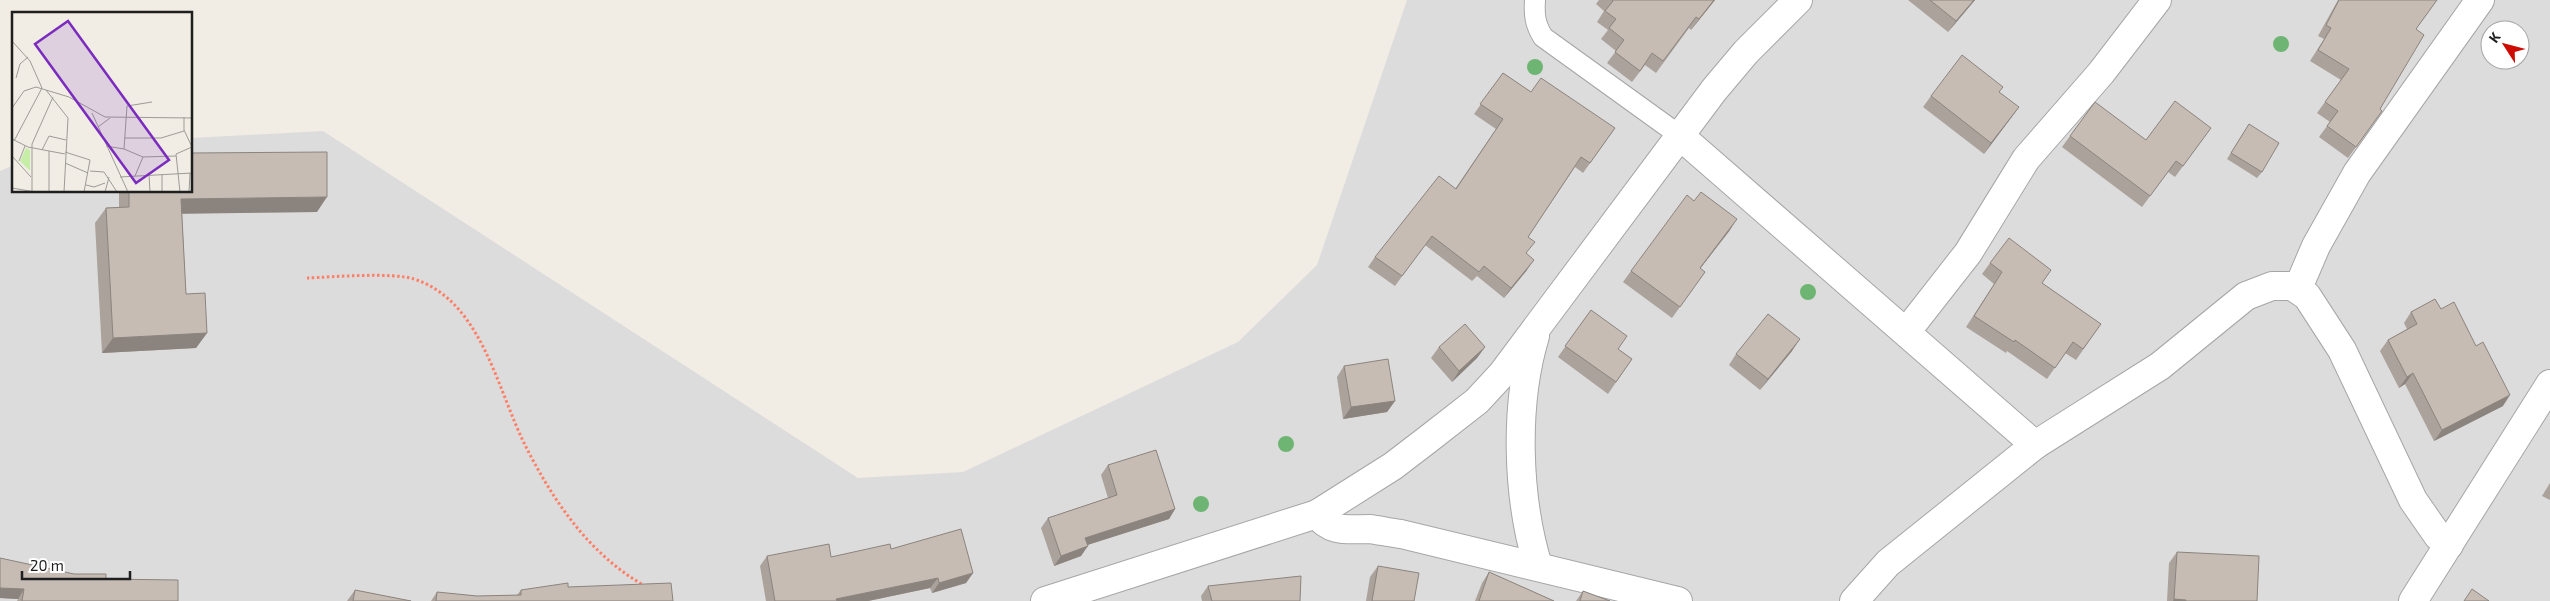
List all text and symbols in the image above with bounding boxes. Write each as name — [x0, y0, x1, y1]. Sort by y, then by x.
inset map — [12, 12, 192, 192]
north arrow — [2480, 20, 2530, 70]
text: K — [2485, 28, 2504, 46]
scale bar — [22, 548, 130, 580]
text: 20 m — [30, 556, 64, 574]

